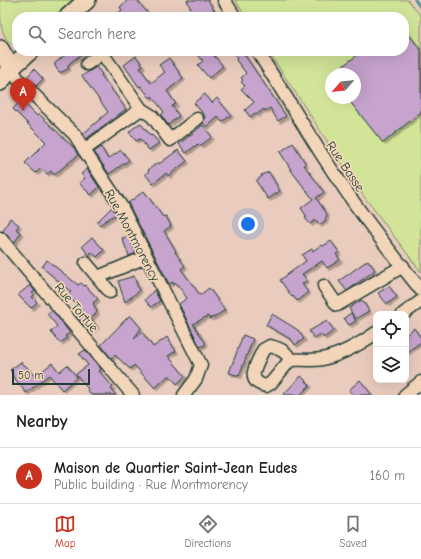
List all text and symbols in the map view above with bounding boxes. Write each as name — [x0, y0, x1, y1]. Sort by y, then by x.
search box — [12, 12, 409, 56]
icon: search — [26, 23, 48, 45]
text: Search here — [58, 25, 136, 43]
north arrow — [325, 68, 361, 104]
pin: A — [10, 78, 36, 111]
street label: Rue Basse — [323, 138, 368, 195]
street label: Rue Montmorency — [102, 187, 163, 284]
your location — [238, 214, 258, 234]
street label: Rue Tortue — [52, 280, 102, 335]
map controls — [373, 311, 409, 383]
button: locate — [373, 311, 409, 347]
button: layers — [373, 347, 409, 383]
scale bar — [12, 367, 90, 386]
text: 50 m — [18, 369, 43, 382]
text: Nearby — [16, 412, 67, 431]
text: Maison de Quartier Saint-Jean Eudes — [54, 459, 297, 477]
text: A — [25, 468, 33, 483]
text: 160 m — [370, 468, 405, 483]
text: Public building · Rue Montmorency — [54, 477, 248, 492]
tab: Map — [54, 513, 76, 550]
tab: Directions — [184, 513, 231, 550]
tab: Saved — [339, 513, 367, 550]

